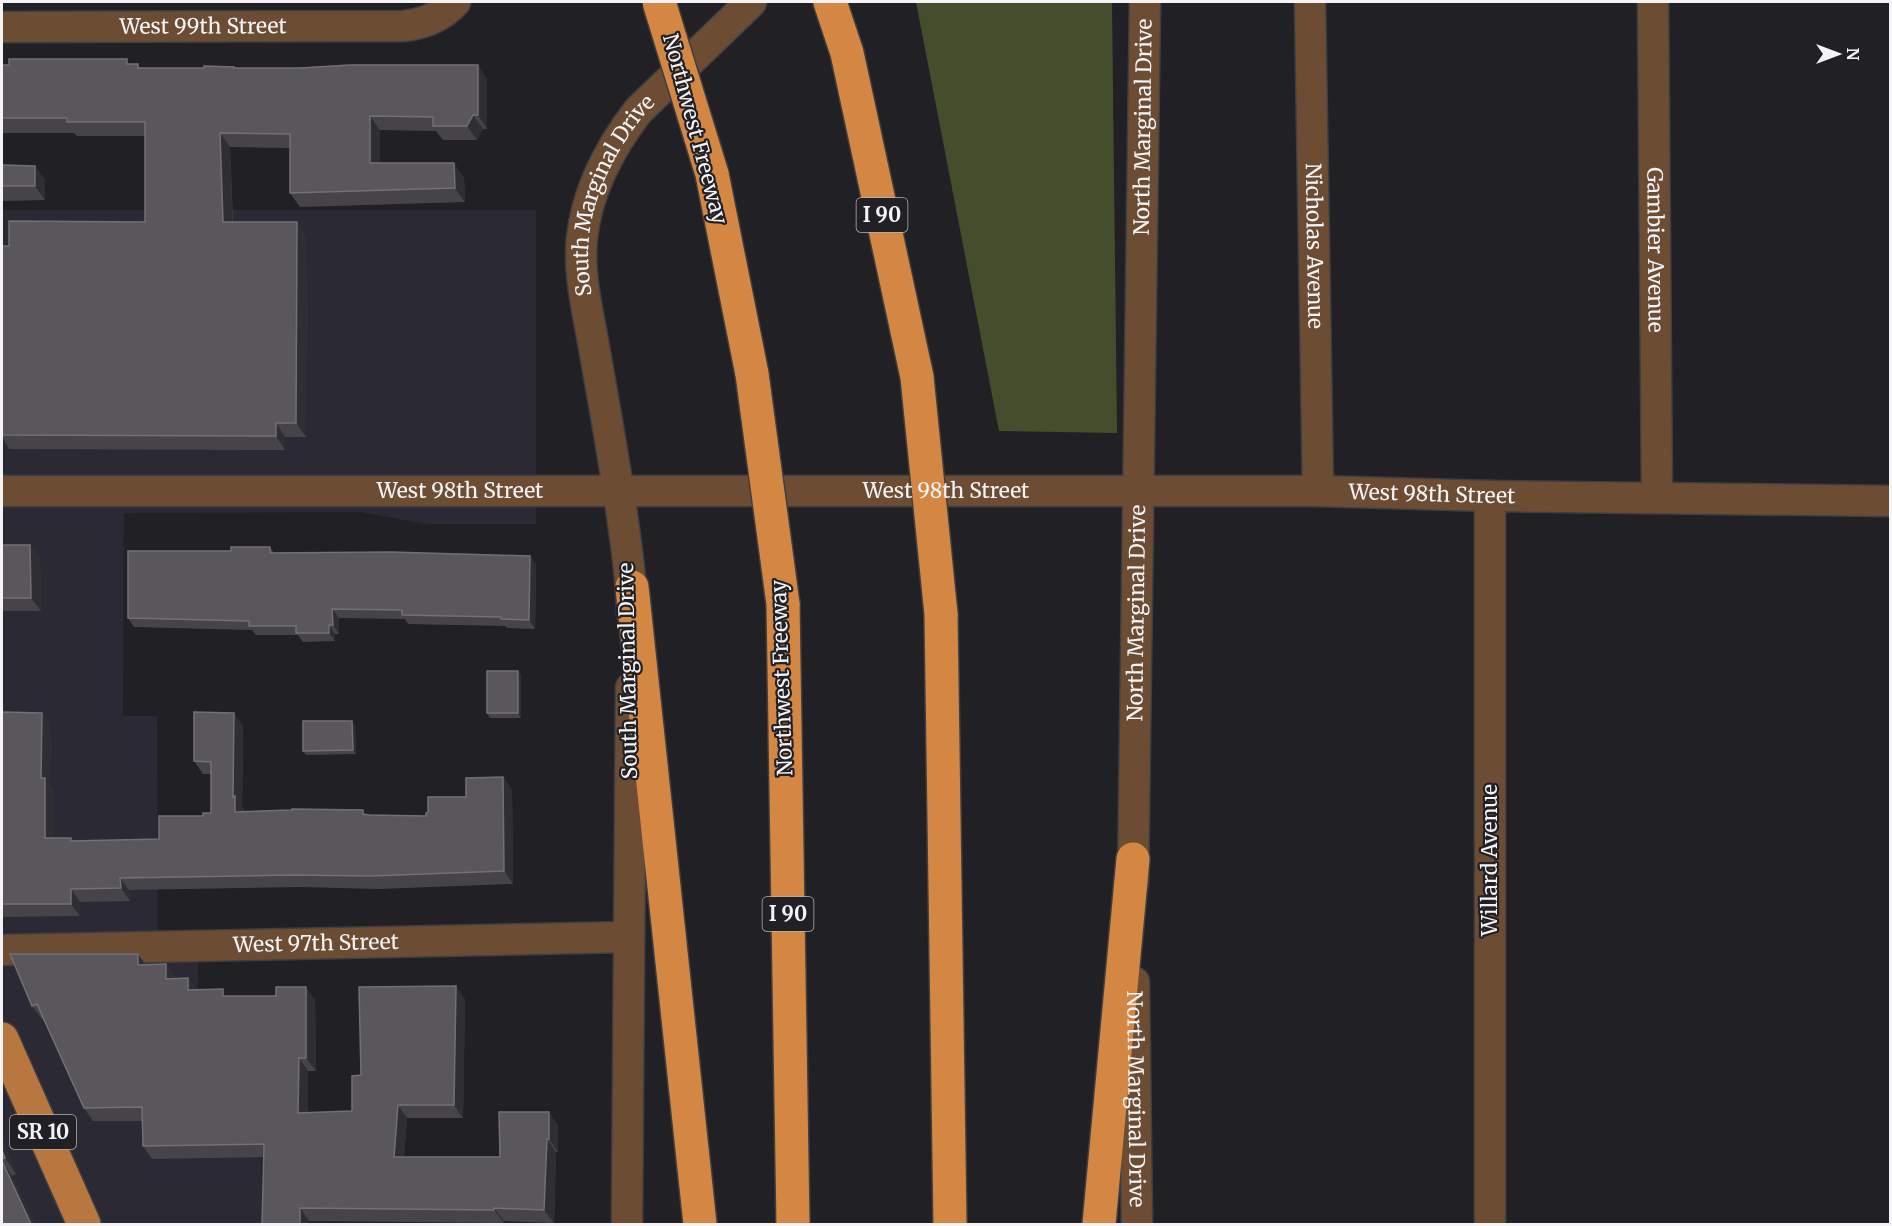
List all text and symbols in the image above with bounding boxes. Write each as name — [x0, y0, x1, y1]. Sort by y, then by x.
street label: West 99th Street — [118, 12, 287, 40]
street label: North Marginal Drive — [1128, 18, 1158, 236]
north arrow — [1808, 24, 1868, 84]
street label: Northwest Freeway — [657, 31, 734, 228]
text: N — [1843, 48, 1863, 61]
street label: South Marginal Drive — [567, 88, 660, 298]
street label: Nicholas Avenue — [1300, 163, 1329, 329]
street label: Gambier Avenue — [1641, 167, 1670, 333]
road number: I 90 — [856, 198, 908, 232]
street label: West 98th Street — [376, 477, 543, 504]
street label: West 98th Street — [862, 477, 1029, 504]
street label: West 98th Street — [1347, 478, 1515, 509]
street label: North Marginal Drive — [1121, 504, 1151, 722]
street label: South Marginal Drive — [612, 562, 643, 780]
street label: Northwest Freeway — [765, 579, 798, 776]
street label: Willard Avenue — [1476, 784, 1503, 937]
road number: I 90 — [762, 897, 814, 931]
street label: West 97th Street — [232, 928, 399, 958]
street label: North Marginal Drive — [1121, 990, 1151, 1208]
road number: SR 10 — [10, 1115, 76, 1149]

